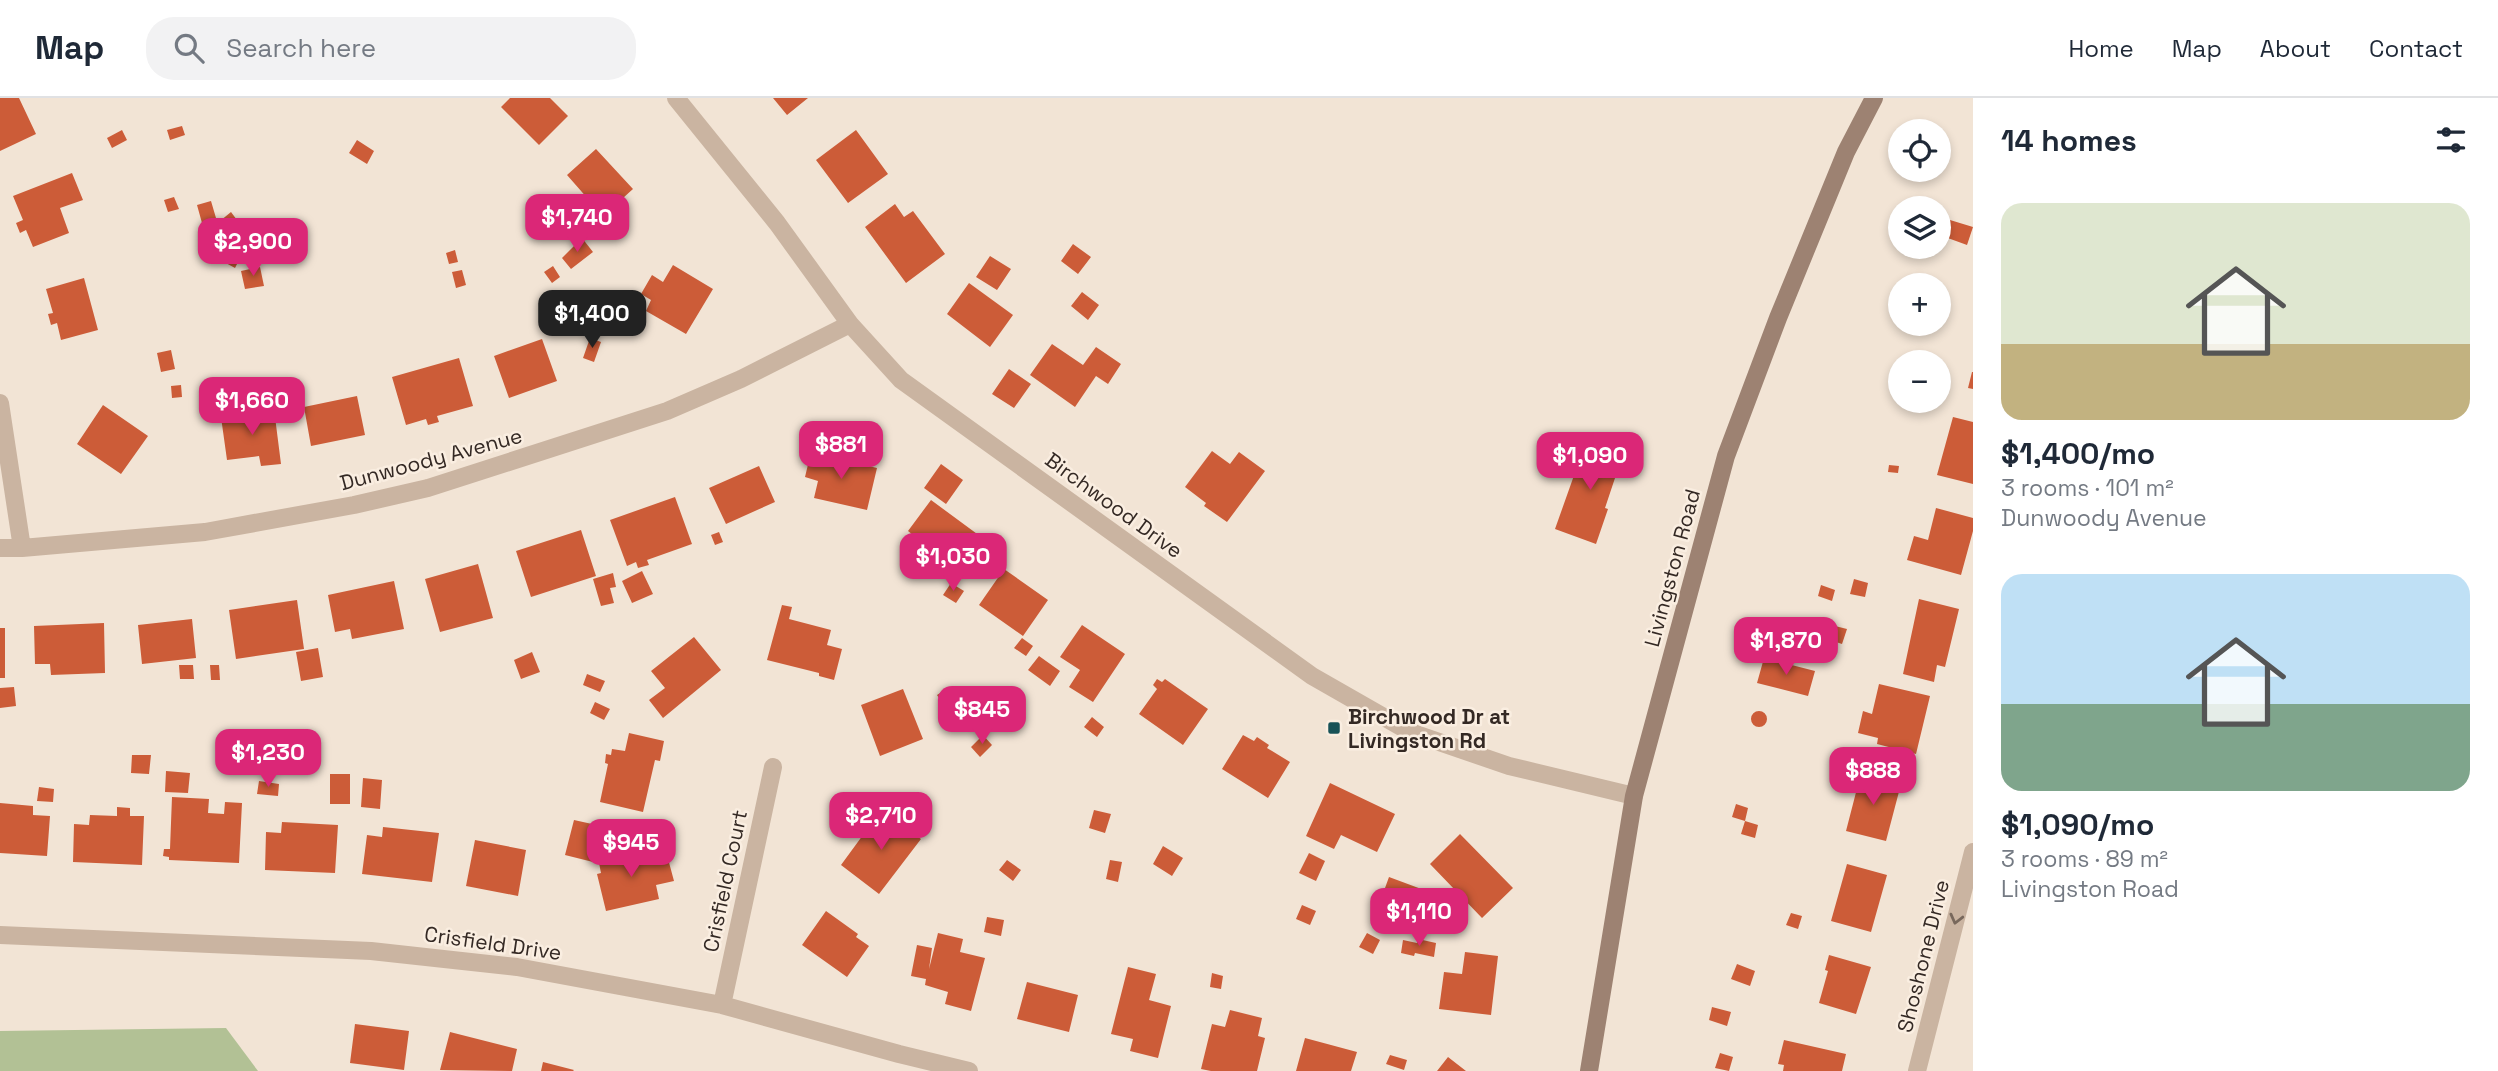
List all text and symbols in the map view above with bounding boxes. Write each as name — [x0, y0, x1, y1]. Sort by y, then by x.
search box — [146, 17, 636, 80]
text: Map — [35, 27, 104, 69]
icon: search — [170, 29, 208, 67]
text: Search here — [226, 31, 376, 65]
text: Home — [2068, 33, 2134, 64]
text: Map — [2172, 33, 2222, 64]
text: About — [2260, 33, 2331, 64]
text: Contact — [2369, 33, 2463, 64]
map controls — [1888, 119, 1951, 413]
button: locate — [1888, 119, 1951, 182]
text: 14 homes — [2001, 121, 2137, 160]
icon: filters — [2432, 121, 2470, 159]
pin: $1,740 — [520, 194, 634, 254]
button: layers — [1888, 196, 1951, 259]
text: $1,740 — [541, 202, 613, 232]
pin: $2,900 — [196, 218, 310, 278]
text: $2,900 — [214, 226, 292, 256]
icon: home — [2173, 248, 2299, 374]
button: + — [1888, 273, 1951, 336]
pin: $1,400 — [535, 290, 649, 350]
text: $1,400 — [554, 298, 630, 328]
button: − — [1888, 350, 1951, 413]
pin: $1,660 — [195, 378, 309, 437]
text: $1,660 — [215, 385, 289, 415]
street label: Dunwoody Avenue — [337, 422, 525, 496]
pin: $881 — [800, 422, 882, 481]
text: $881 — [815, 429, 867, 459]
pin: $1,090 — [1533, 432, 1647, 492]
text: $1,400/mo — [2001, 434, 2155, 473]
text: $1,090 — [1553, 440, 1627, 470]
street label: Birchwood Drive — [1040, 446, 1188, 564]
text: 3 rooms · 101 m² — [2001, 473, 2174, 503]
street label: Livingston Road — [1638, 486, 1706, 650]
text: Dunwoody Avenue — [2001, 503, 2207, 533]
pin: $1,030 — [896, 533, 1010, 593]
text: $1,030 — [916, 541, 990, 571]
pin: $1,870 — [1729, 618, 1843, 677]
icon: home — [2173, 619, 2299, 745]
text: $1,870 — [1750, 625, 1822, 655]
pin: $845 — [941, 686, 1023, 746]
text: $845 — [954, 694, 1010, 724]
place label: Birchwood Dr at Livingston Rd — [1348, 703, 1510, 754]
marker: Birchwood Dr at Livingston Rd — [1326, 720, 1342, 736]
pin: $1,230 — [211, 730, 325, 789]
text: $1,230 — [231, 737, 305, 767]
pin: $888 — [1832, 748, 1914, 807]
text: $888 — [1845, 755, 1901, 785]
pin: $2,710 — [824, 792, 938, 852]
text: $2,710 — [845, 800, 917, 830]
text: $1,090/mo — [2001, 805, 2154, 844]
street label: Crisfield Court — [697, 807, 753, 955]
pin: $945 — [590, 820, 672, 879]
text: $945 — [603, 827, 659, 857]
text: 3 rooms · 89 m² — [2001, 844, 2168, 874]
text: Livingston Road — [2001, 874, 2179, 904]
street label: Shoshone Drive — [1891, 877, 1955, 1035]
pin: $1,110 — [1362, 888, 1476, 948]
text: $1,110 — [1386, 896, 1452, 926]
one-way arrow — [1950, 912, 1964, 924]
street label: Crisfield Drive — [423, 920, 563, 966]

